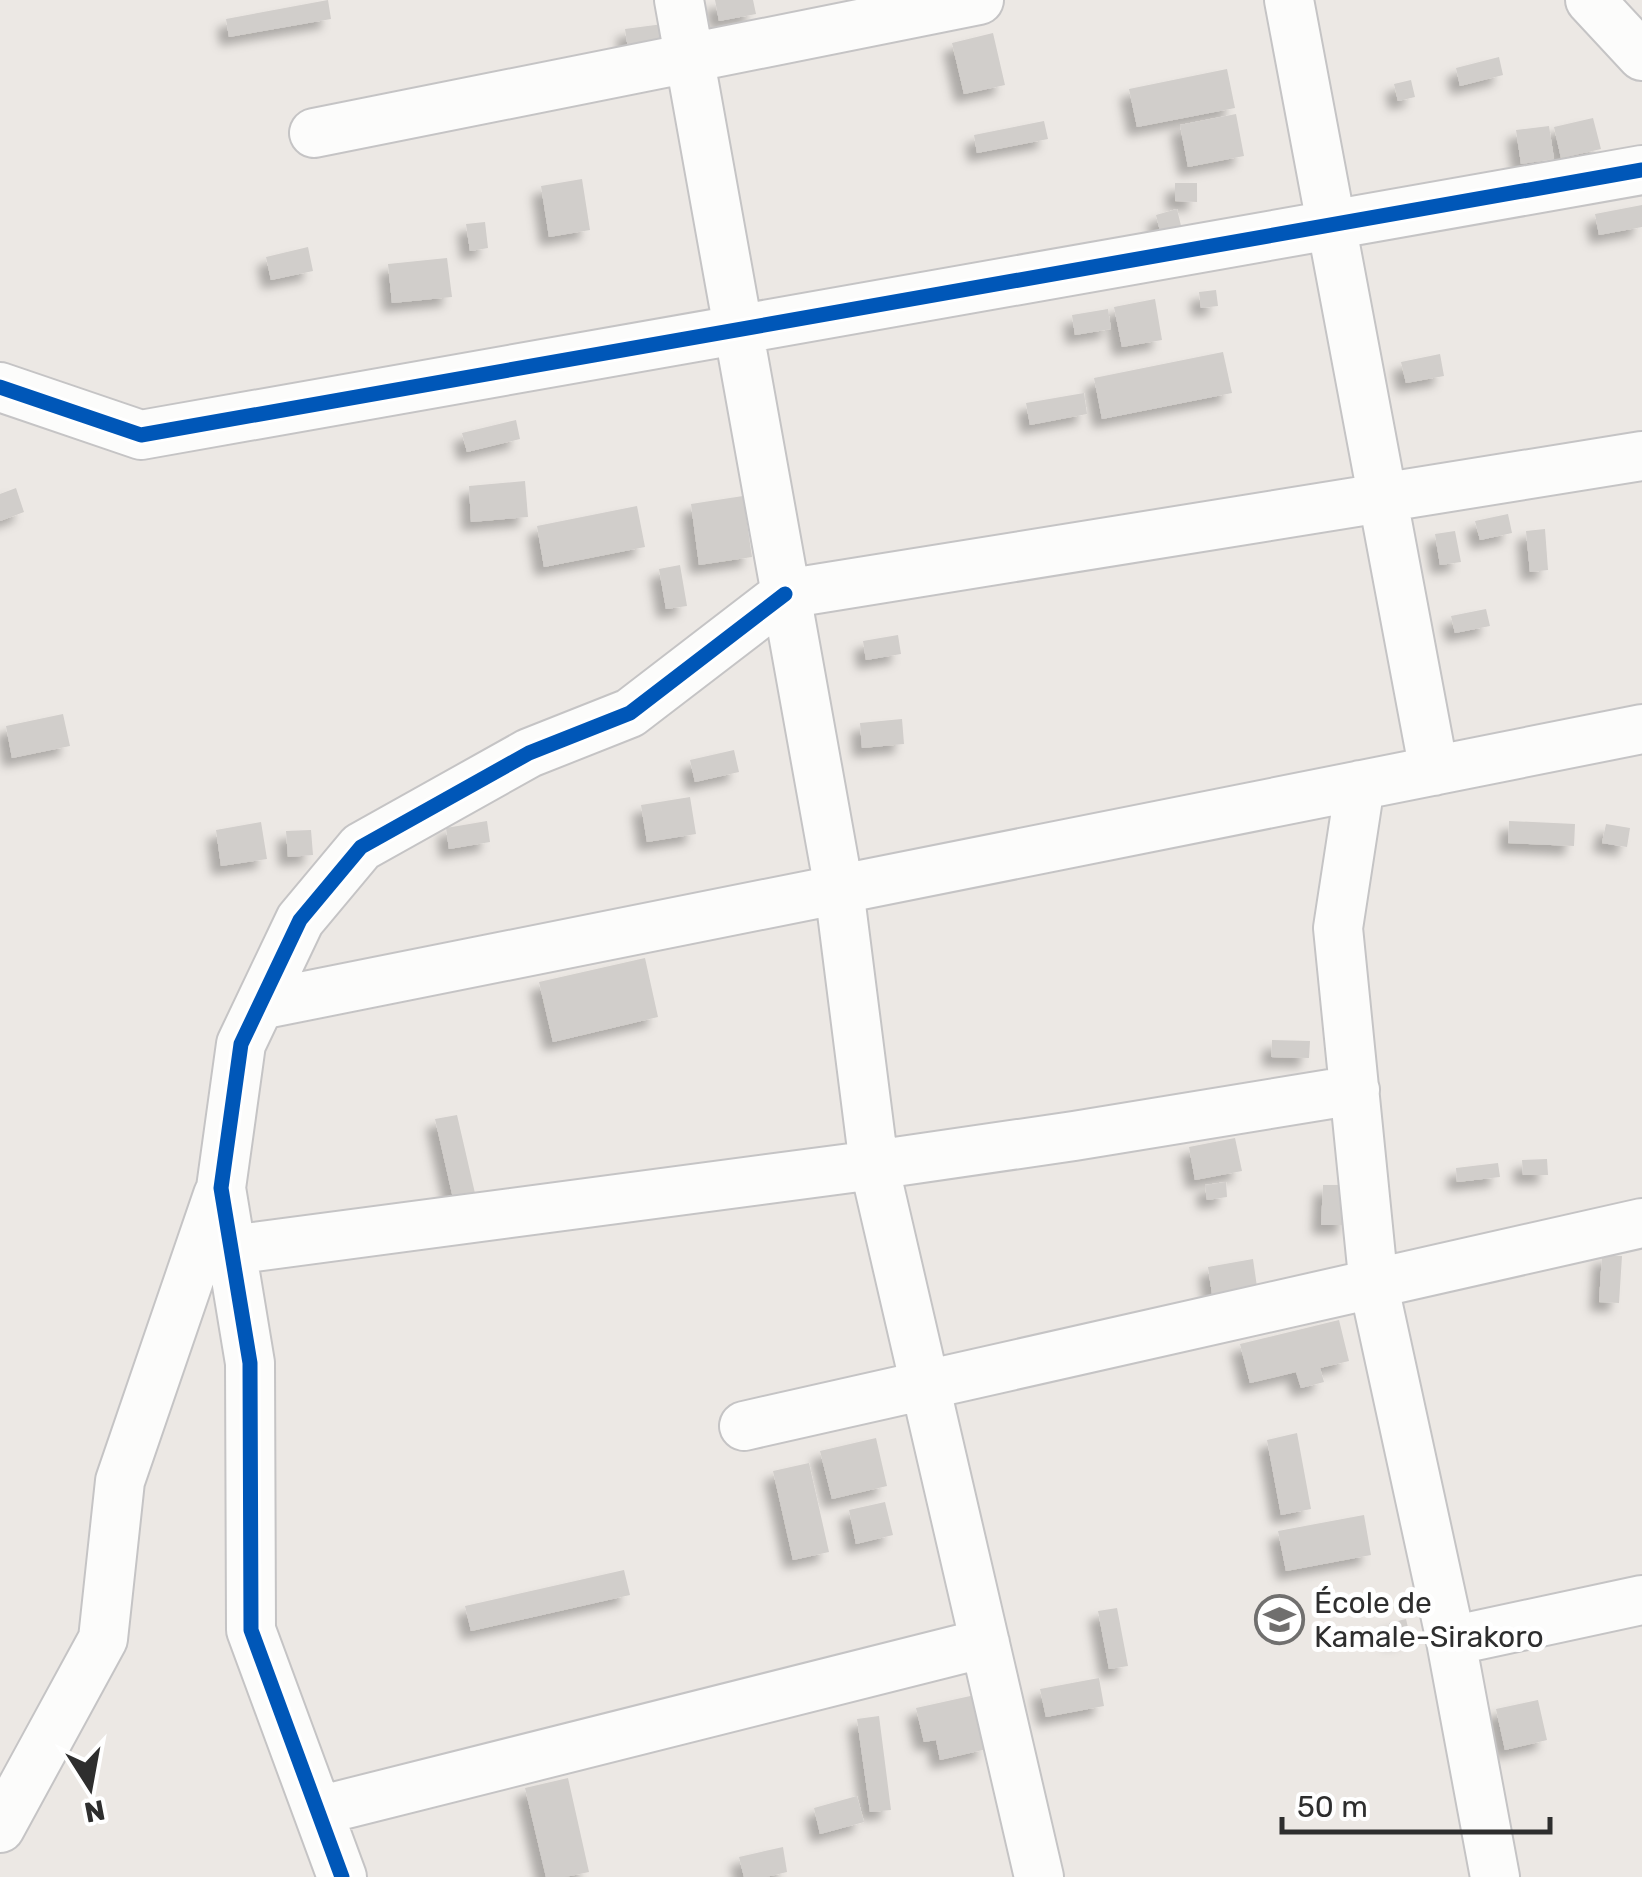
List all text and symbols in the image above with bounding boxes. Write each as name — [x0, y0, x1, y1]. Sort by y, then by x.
place label: École de Kamale-Sirakoro — [1314, 1585, 1544, 1655]
school or university icon: École de Kamale-Sirakoro — [1253, 1594, 1305, 1646]
north arrow — [40, 1737, 140, 1837]
scale bar — [1282, 1772, 1550, 1834]
text: 50 m — [1297, 1789, 1368, 1825]
text: N — [82, 1793, 108, 1829]

